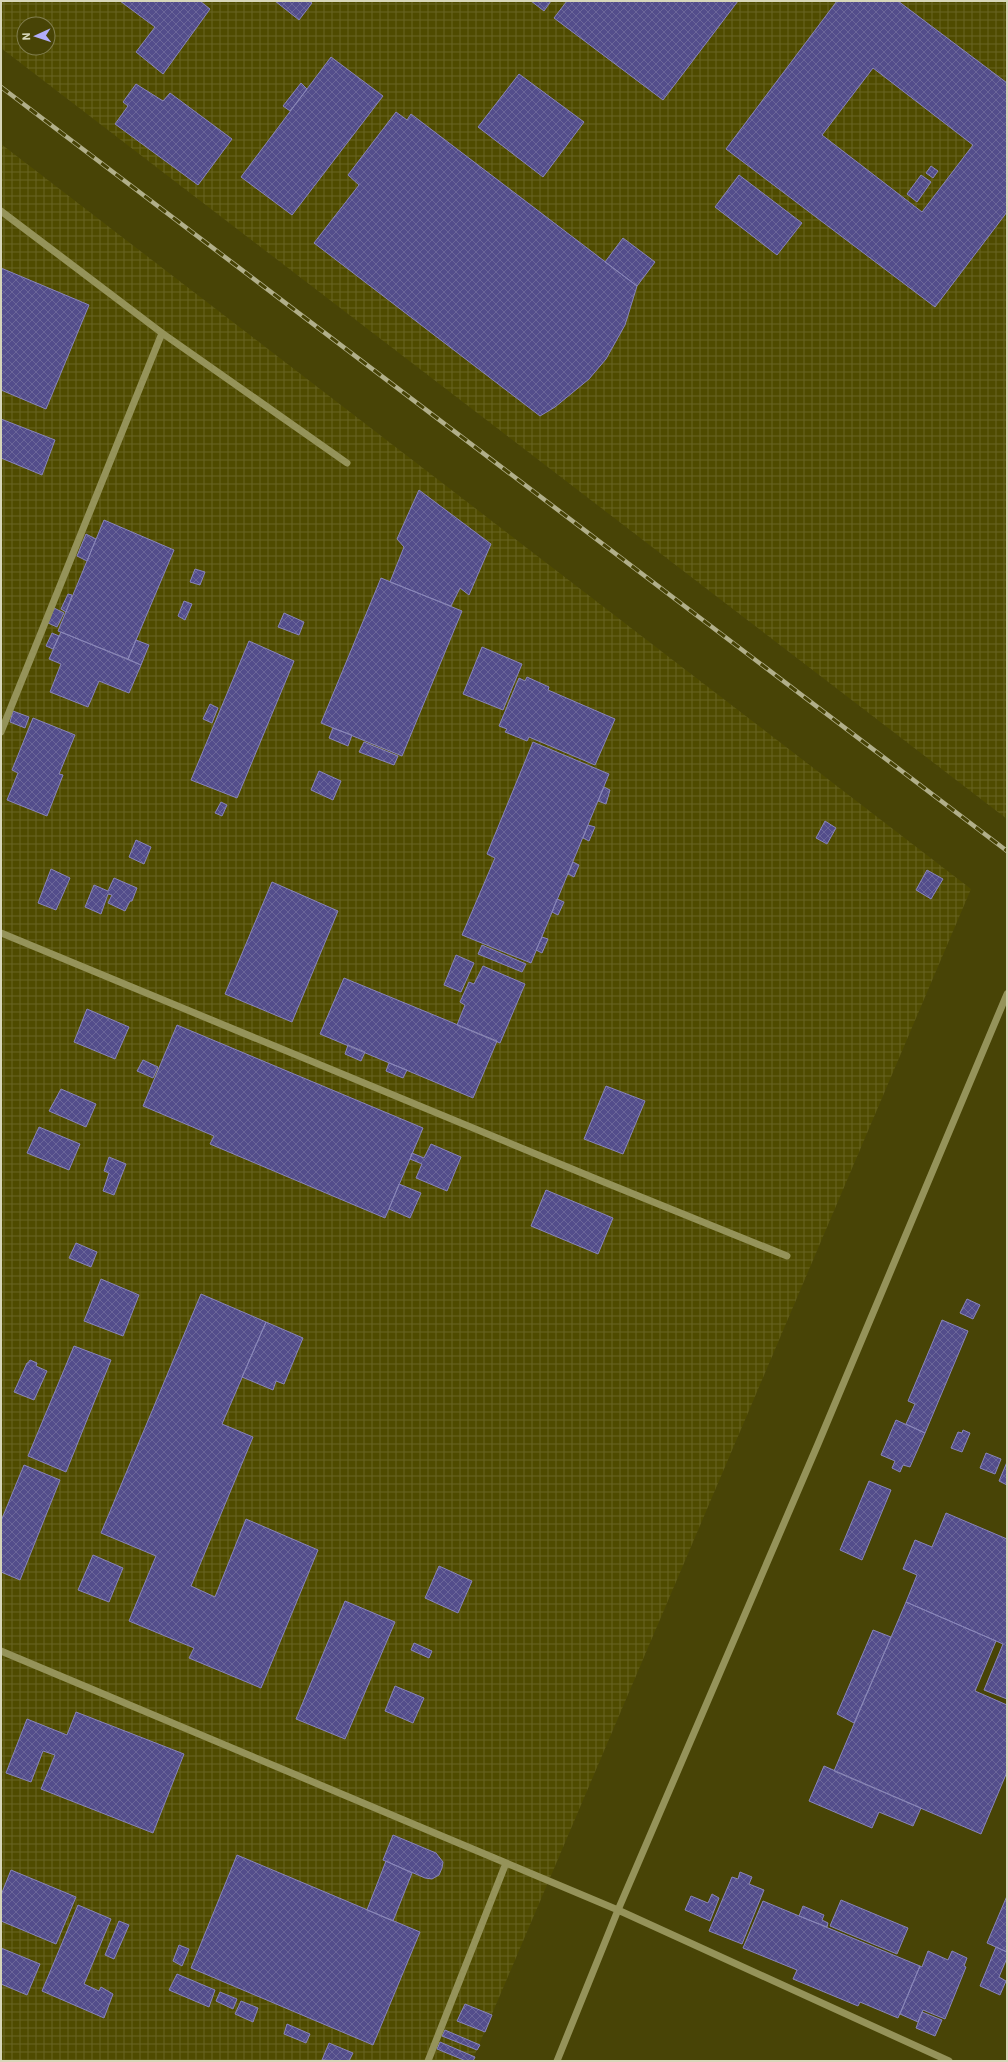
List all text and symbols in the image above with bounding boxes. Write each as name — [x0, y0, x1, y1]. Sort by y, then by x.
north arrow — [16, 16, 56, 56]
text: N — [19, 32, 33, 41]

